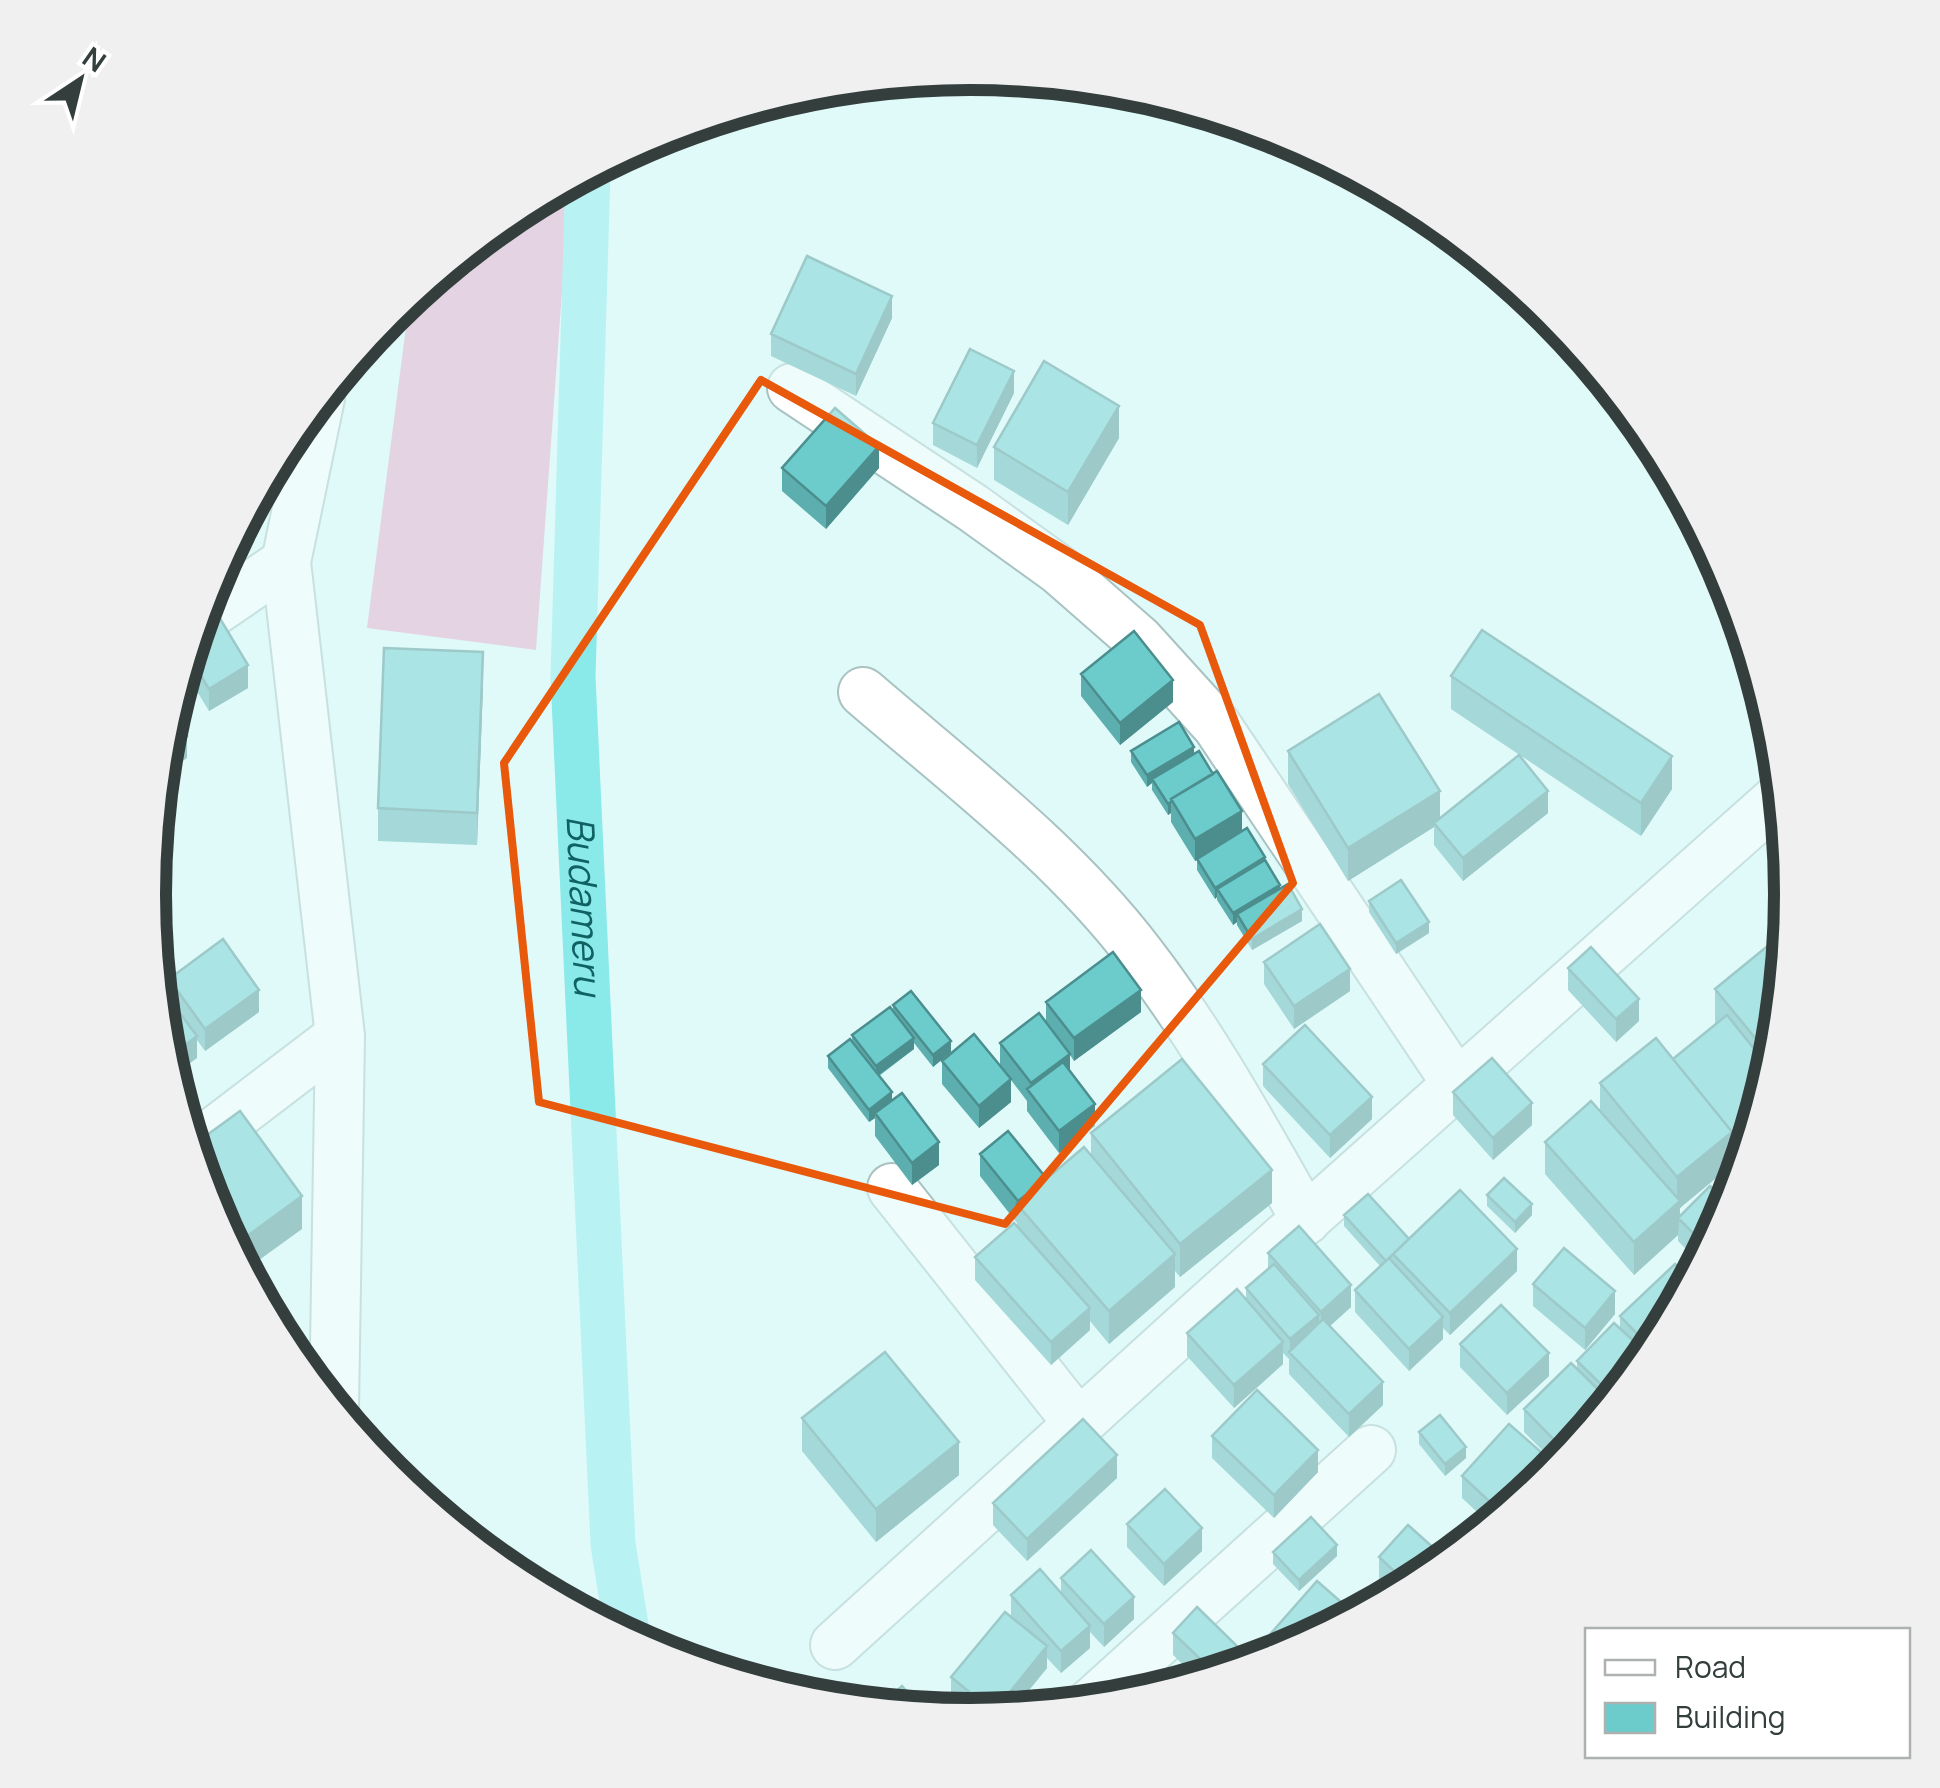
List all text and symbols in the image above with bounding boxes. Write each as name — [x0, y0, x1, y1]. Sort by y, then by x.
north arrow — [30, 30, 130, 130]
text: N — [76, 37, 114, 80]
water label: Budameru — [555, 814, 616, 1000]
legend — [1585, 1628, 1910, 1758]
text: Road — [1675, 1646, 1746, 1687]
text: Building — [1675, 1696, 1786, 1737]

